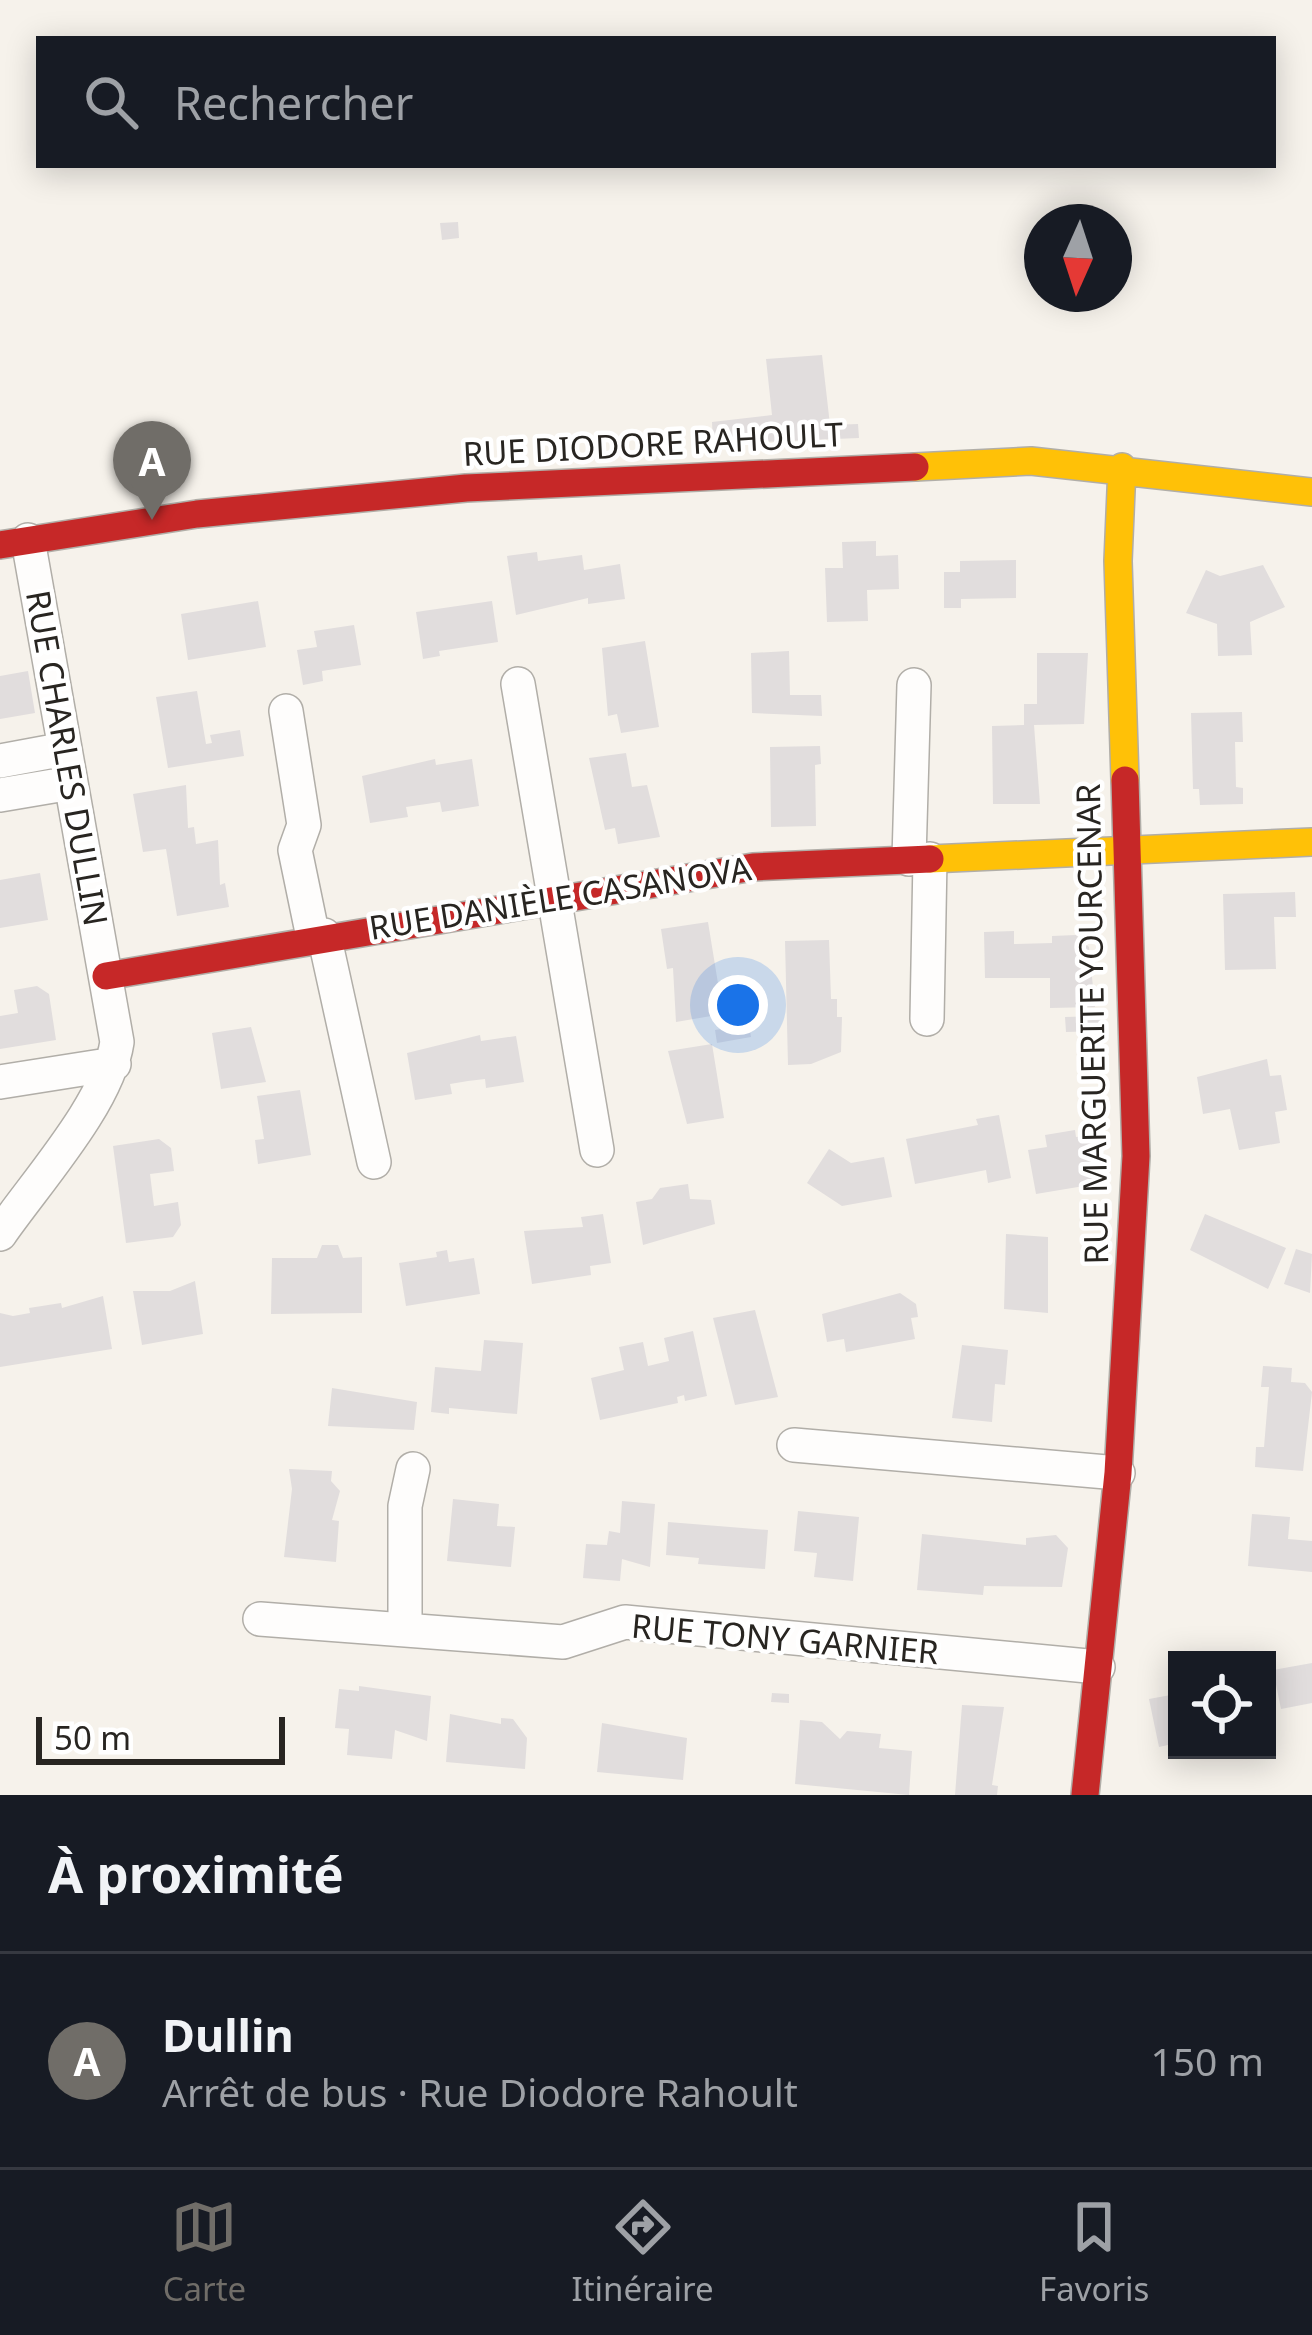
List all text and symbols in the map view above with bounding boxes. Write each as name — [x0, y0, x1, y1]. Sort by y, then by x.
search box — [36, 36, 1276, 168]
icon: search — [78, 69, 144, 135]
text: Rechercher — [174, 72, 413, 133]
north arrow — [1024, 204, 1132, 312]
street label: RUE DIODORE RAHOULT — [462, 411, 844, 476]
pin: A — [113, 421, 191, 520]
street label: RUE CHARLES DULLIN — [16, 587, 119, 929]
street label: RUE MARGUERITE YOURCENAR — [1065, 783, 1118, 1265]
street label: RUE DANIÈLE CASANOVA — [366, 845, 755, 950]
your location — [708, 975, 768, 1035]
street label: RUE TONY GARNIER — [630, 1603, 941, 1674]
map controls — [1168, 1651, 1276, 1759]
button: locate — [1168, 1651, 1276, 1759]
scale bar — [36, 1711, 285, 1764]
text: 50 m — [54, 1715, 131, 1760]
text: À proximité — [48, 1838, 344, 1908]
text: Dullin — [162, 2004, 294, 2065]
text: A — [74, 2034, 101, 2087]
text: 150 m — [1150, 2034, 1264, 2087]
text: Arrêt de bus · Rue Diodore Rahoult — [162, 2065, 798, 2118]
tab: Carte — [163, 2194, 246, 2311]
tab: Itinéraire — [572, 2194, 714, 2311]
tab: Favoris — [1039, 2194, 1149, 2311]

